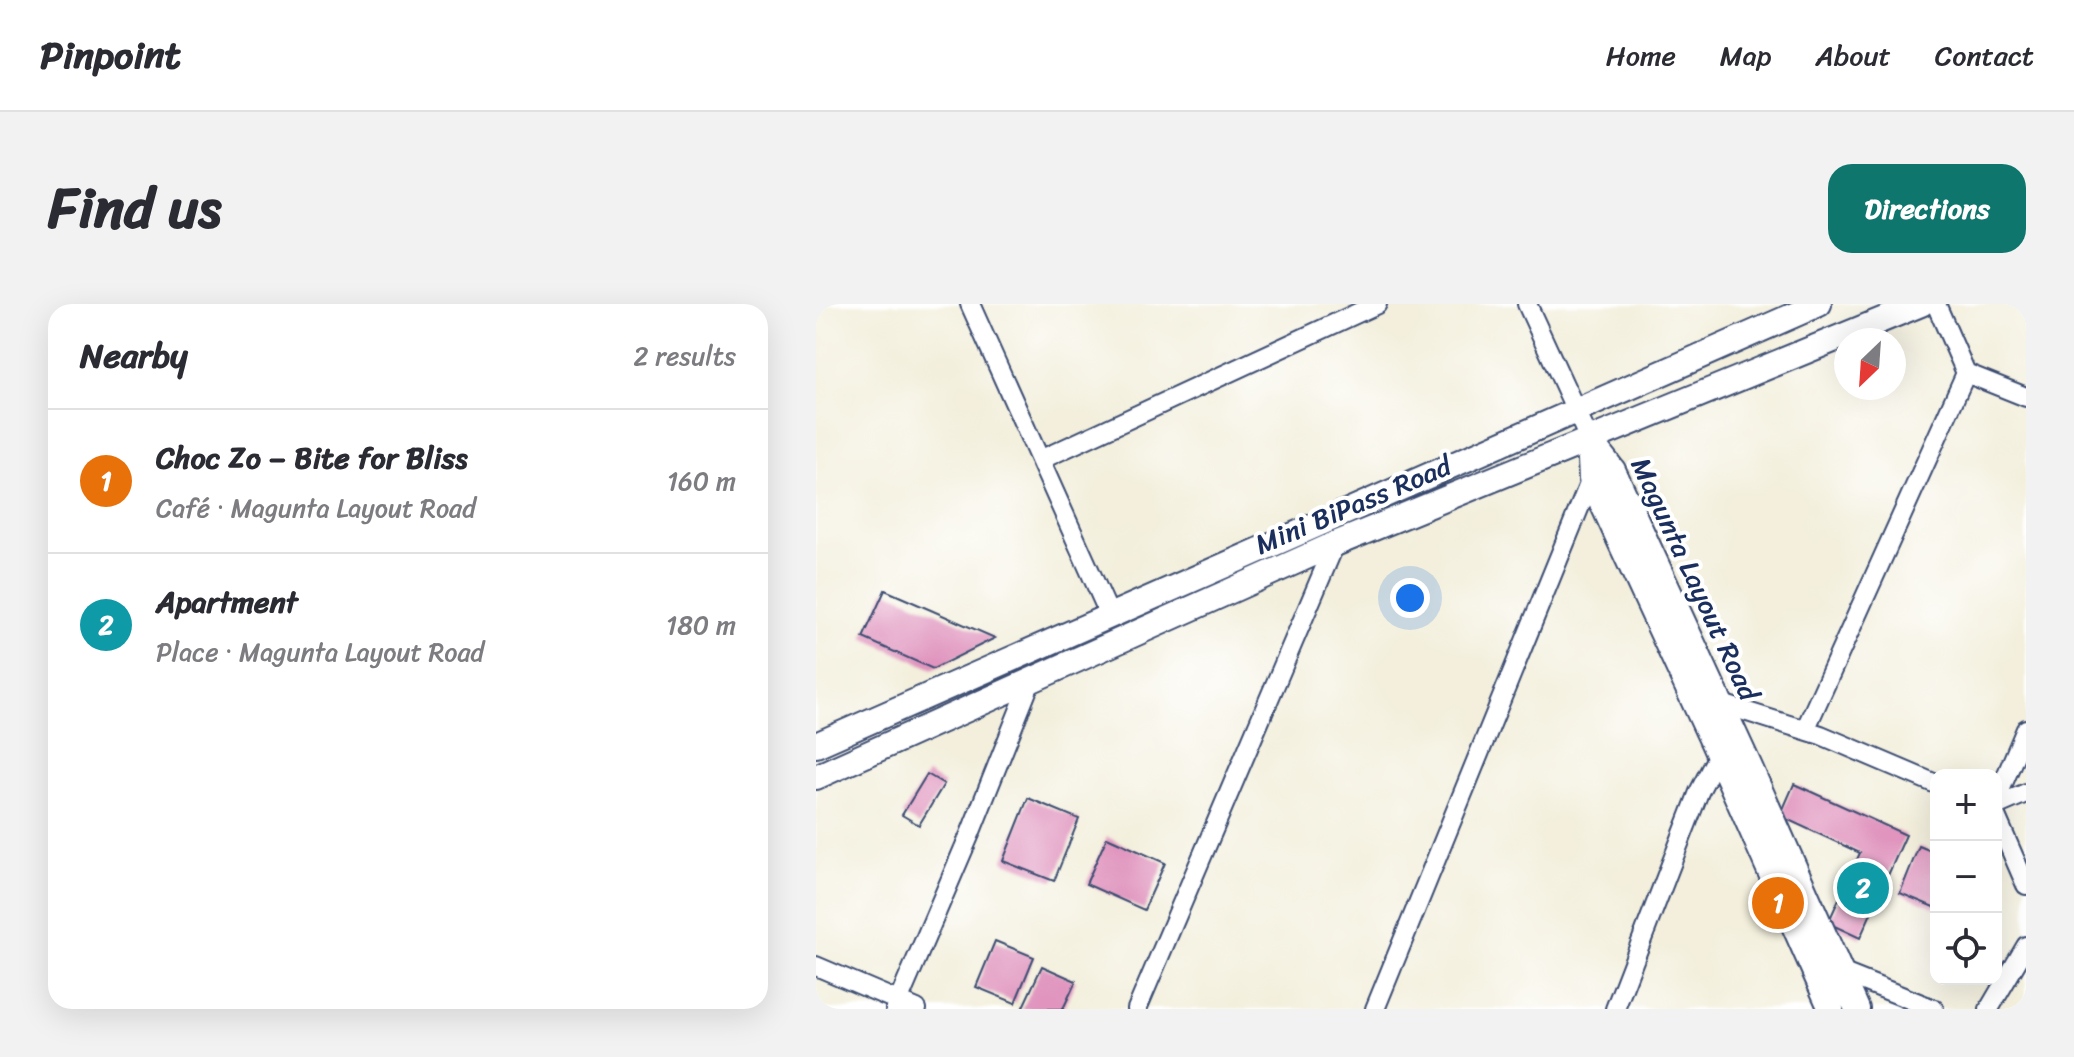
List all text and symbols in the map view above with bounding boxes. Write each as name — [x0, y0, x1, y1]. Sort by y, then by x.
text: Pinpoint — [40, 22, 181, 89]
text: Home — [1606, 31, 1676, 80]
text: Map — [1720, 31, 1771, 80]
text: About — [1815, 31, 1891, 80]
text: Contact — [1935, 31, 2034, 80]
text: Find us — [48, 159, 221, 258]
button: Directions — [1828, 164, 2026, 253]
text: Nearby — [80, 326, 188, 386]
north arrow — [1834, 328, 1906, 400]
text: 2 results — [634, 333, 736, 379]
text: Choc Zo – Bite for Bliss — [156, 431, 468, 485]
street label: Mini BiPass Road — [1247, 441, 1461, 568]
street label: Magunta Layout Road — [1617, 449, 1774, 711]
text: 1 — [100, 458, 112, 504]
text: 160 m — [667, 458, 736, 504]
text: Café · Magunta Layout Road — [156, 485, 476, 531]
text: Apartment — [156, 575, 298, 629]
your location — [1390, 578, 1430, 618]
text: 2 — [98, 602, 114, 648]
text: 180 m — [666, 602, 736, 648]
text: Place · Magunta Layout Road — [156, 629, 484, 675]
map controls — [1930, 769, 2002, 985]
button: + — [1930, 769, 2002, 841]
button: − — [1930, 841, 2002, 913]
pin: 2 — [1837, 858, 1889, 918]
pin: 1 — [1752, 873, 1804, 933]
button: locate — [1930, 913, 2002, 985]

